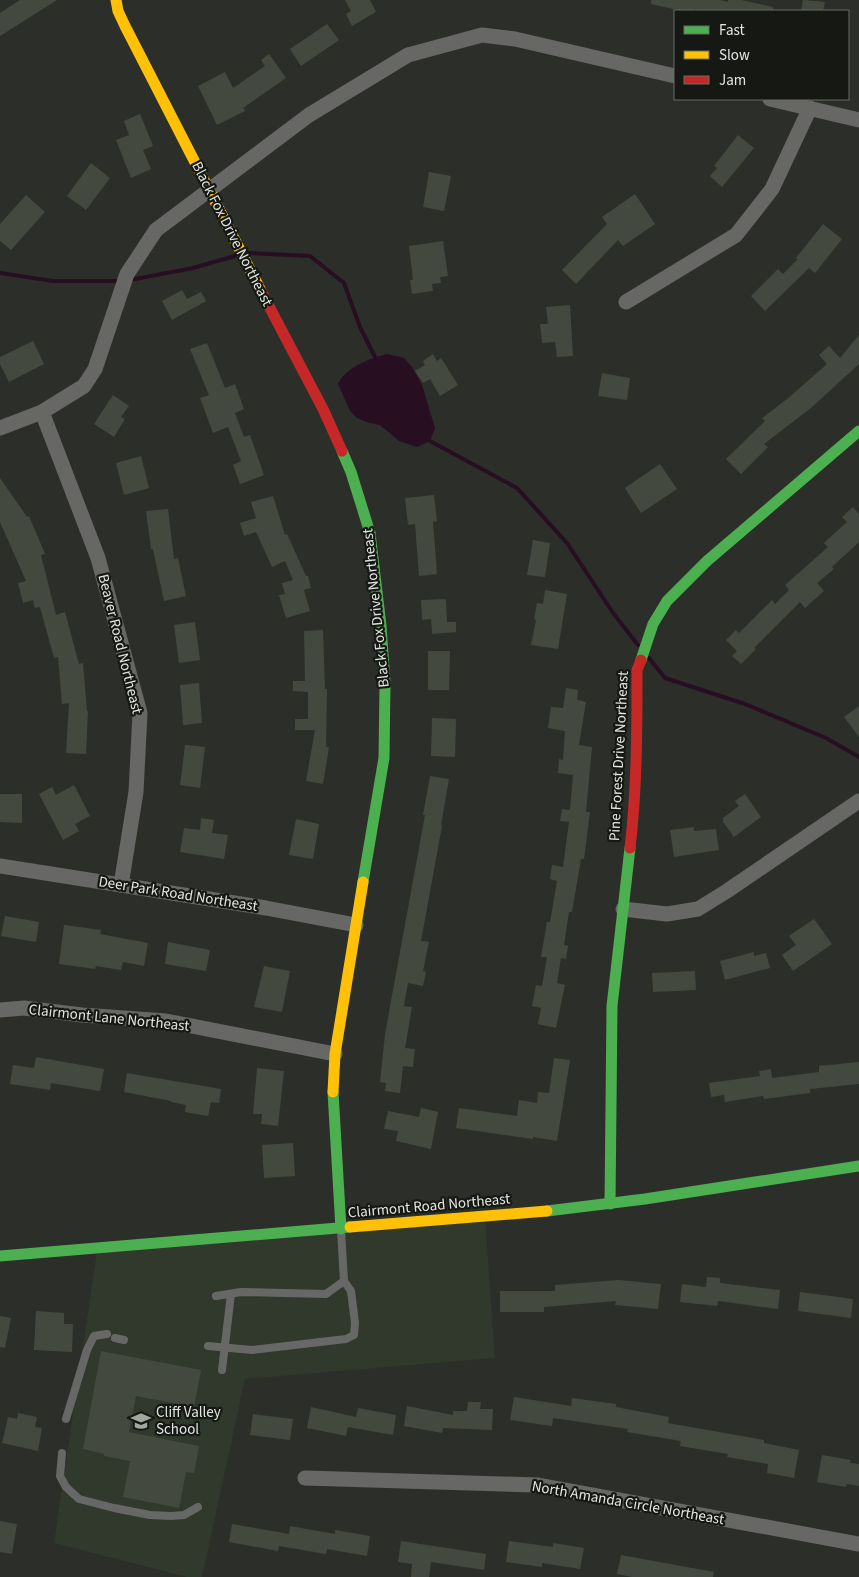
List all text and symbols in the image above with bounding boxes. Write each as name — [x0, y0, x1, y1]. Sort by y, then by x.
legend — [674, 10, 849, 100]
text: Fast — [719, 20, 745, 41]
text: Slow — [719, 45, 750, 66]
text: Jam — [719, 70, 746, 91]
street label: Black Fox Drive Northeast — [186, 158, 278, 310]
street label: Black Fox Drive Northeast — [357, 527, 395, 689]
street label: Beaver Road Northeast — [92, 572, 148, 716]
street label: Pine Forest Drive Northeast — [604, 670, 634, 842]
street label: Deer Park Road Northeast — [97, 871, 259, 917]
street label: Clairmont Lane Northeast — [28, 999, 190, 1037]
street label: Clairmont Road Northeast — [347, 1188, 511, 1224]
place label: Cliff Valley School — [156, 1402, 221, 1440]
school or university icon: Cliff Valley School — [130, 1410, 152, 1432]
street label: North Amanda Circle Northeast — [530, 1476, 726, 1530]

